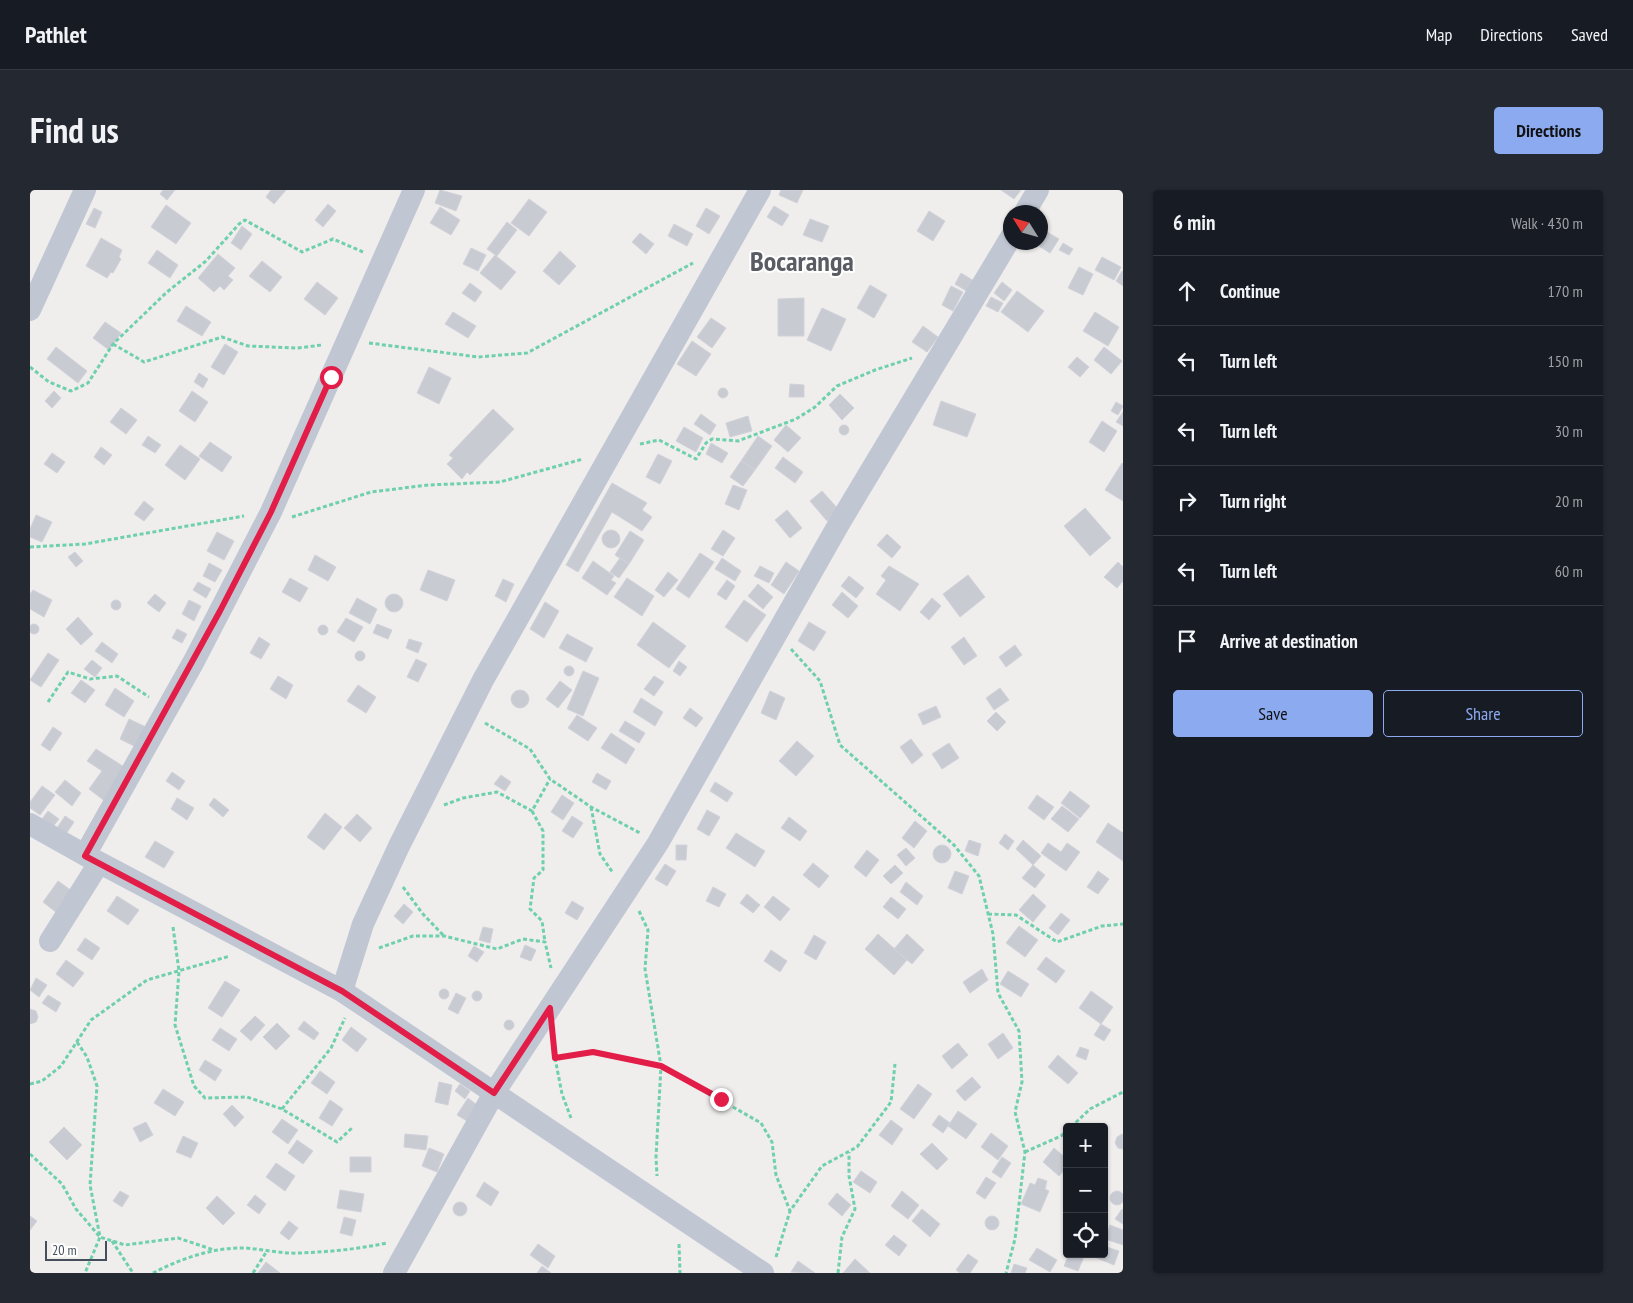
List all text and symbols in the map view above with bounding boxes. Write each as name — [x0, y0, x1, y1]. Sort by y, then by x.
text: Pathlet — [25, 19, 87, 50]
text: Map — [1426, 23, 1452, 46]
text: Directions — [1480, 23, 1543, 46]
text: Saved — [1571, 23, 1608, 46]
text: Find us — [30, 107, 119, 153]
button: Directions — [1494, 107, 1603, 154]
north arrow — [1003, 205, 1048, 250]
text: 6 min — [1173, 209, 1215, 236]
text: Walk · 430 m — [1511, 213, 1583, 233]
district label: Bocaranga — [750, 242, 854, 279]
icon: ahead — [1173, 277, 1201, 305]
text: Continue — [1220, 279, 1280, 303]
text: 170 m — [1548, 281, 1583, 301]
icon: left — [1173, 347, 1201, 375]
text: Turn left — [1220, 349, 1277, 373]
text: 150 m — [1548, 351, 1583, 371]
route start — [320, 366, 343, 389]
icon: left — [1173, 417, 1201, 445]
text: Turn left — [1220, 419, 1277, 443]
text: 30 m — [1555, 421, 1583, 441]
icon: right — [1173, 487, 1201, 515]
text: Turn right — [1220, 489, 1286, 513]
text: 20 m — [1555, 491, 1583, 511]
icon: left — [1173, 557, 1201, 585]
text: Turn left — [1220, 559, 1277, 583]
text: 60 m — [1555, 561, 1583, 581]
icon: arrive — [1173, 627, 1201, 655]
text: Arrive at destination — [1220, 629, 1358, 653]
button: Save — [1173, 690, 1373, 737]
button: Share — [1383, 690, 1583, 737]
route end — [710, 1088, 733, 1111]
map controls — [1063, 1123, 1108, 1258]
button: + — [1063, 1123, 1108, 1168]
button: − — [1063, 1168, 1108, 1213]
button: locate — [1063, 1213, 1108, 1258]
scale bar — [45, 1238, 108, 1261]
text: 20 m — [52, 1241, 77, 1259]

